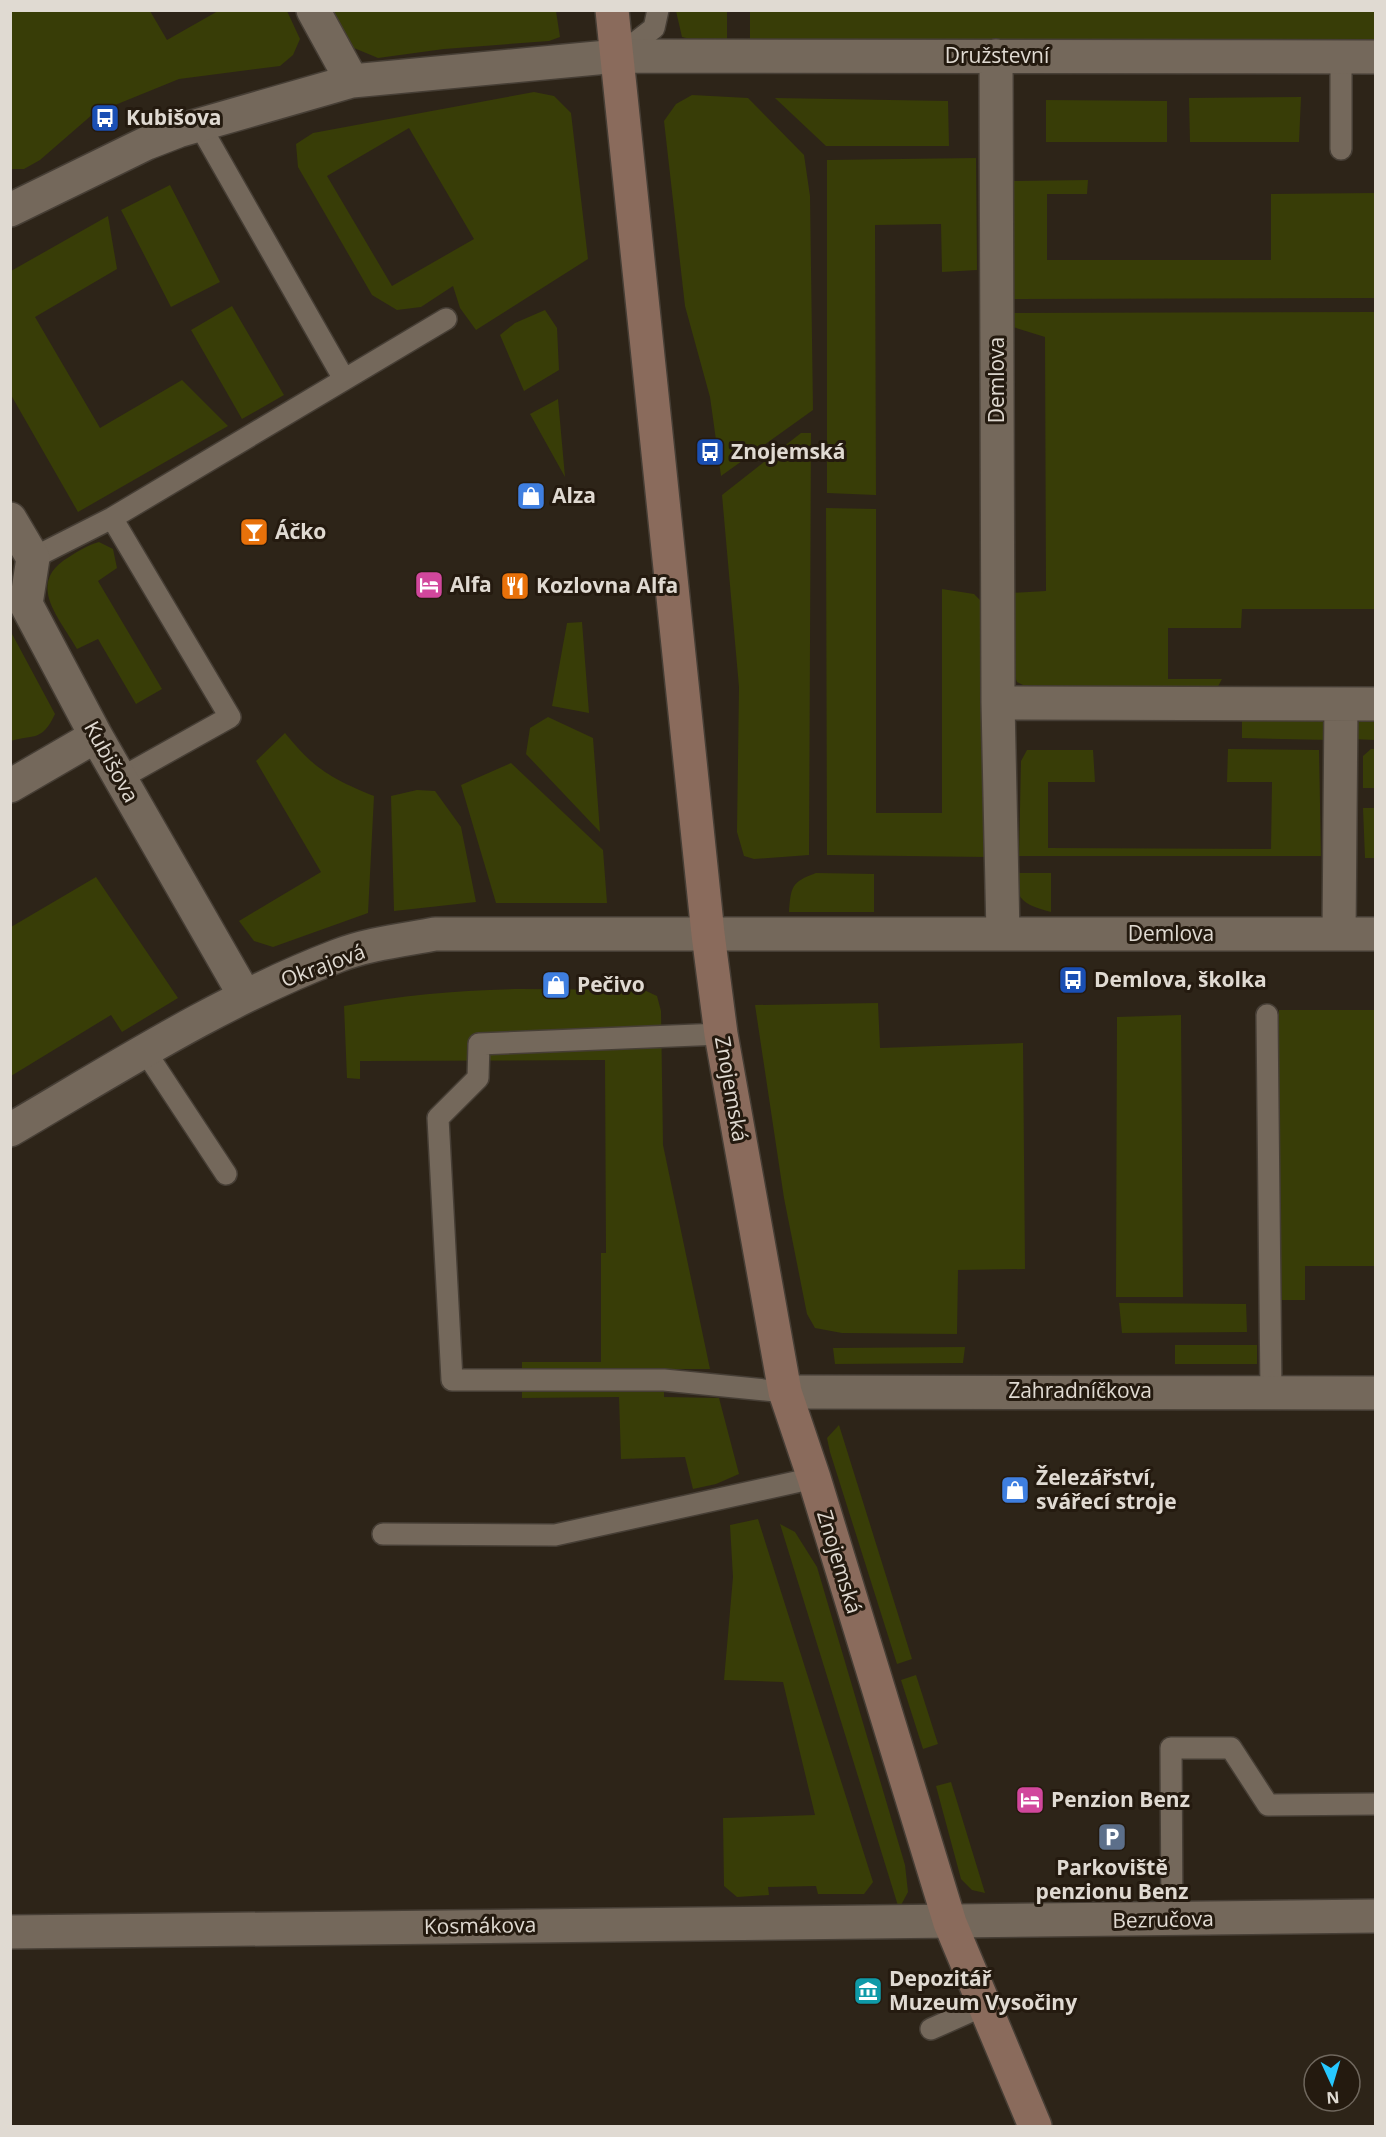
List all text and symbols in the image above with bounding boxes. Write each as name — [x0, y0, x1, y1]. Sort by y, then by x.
street label: Družstevní — [945, 41, 1050, 69]
bus stop icon: Kubišova — [89, 102, 121, 134]
place label: Kubišova — [126, 103, 222, 131]
street label: Demlova — [982, 337, 1010, 423]
bus stop icon: Znojemská — [694, 436, 726, 468]
place label: Znojemská — [731, 437, 846, 465]
shop icon: Alza — [515, 480, 547, 512]
place label: Alza — [552, 481, 596, 509]
bar icon: Áčko — [238, 516, 270, 548]
place label: Áčko — [275, 517, 326, 545]
hotel icon: Alfa — [413, 569, 445, 601]
place label: Alfa — [450, 570, 492, 598]
restaurant icon: Kozlovna Alfa — [499, 570, 531, 602]
place label: Kozlovna Alfa — [536, 571, 678, 599]
street label: Kubišova — [78, 716, 146, 807]
street label: Demlova — [1128, 919, 1214, 947]
street label: Okrajová — [277, 937, 369, 993]
bus stop icon: Demlova, školka — [1057, 964, 1089, 996]
place label: Demlova, školka — [1094, 965, 1267, 993]
shop icon: Pečivo — [540, 969, 572, 1001]
place label: Pečivo — [577, 970, 645, 998]
street label: Znojemská — [709, 1034, 755, 1144]
street label: Zahradníčkova — [1008, 1376, 1152, 1404]
place label: Železářství, svářecí stroje — [1036, 1463, 1177, 1515]
shop icon: Železářství, svářecí stroje — [999, 1474, 1031, 1506]
street label: Znojemská — [811, 1507, 869, 1617]
hotel icon: Penzion Benz — [1014, 1784, 1046, 1816]
place label: Penzion Benz — [1051, 1785, 1190, 1813]
parking icon: Parkoviště penzionu Benz — [1096, 1821, 1128, 1853]
place label: Parkoviště penzionu Benz — [1036, 1853, 1188, 1905]
street label: Bezručova — [1112, 1904, 1214, 1934]
street label: Kosmákova — [424, 1910, 536, 1940]
place label: Depozitář Muzeum Vysočiny — [889, 1964, 1077, 2016]
museum icon: Depozitář Muzeum Vysočiny — [852, 1975, 884, 2007]
north arrow — [1302, 2053, 1362, 2113]
text: N — [1326, 2087, 1340, 2109]

